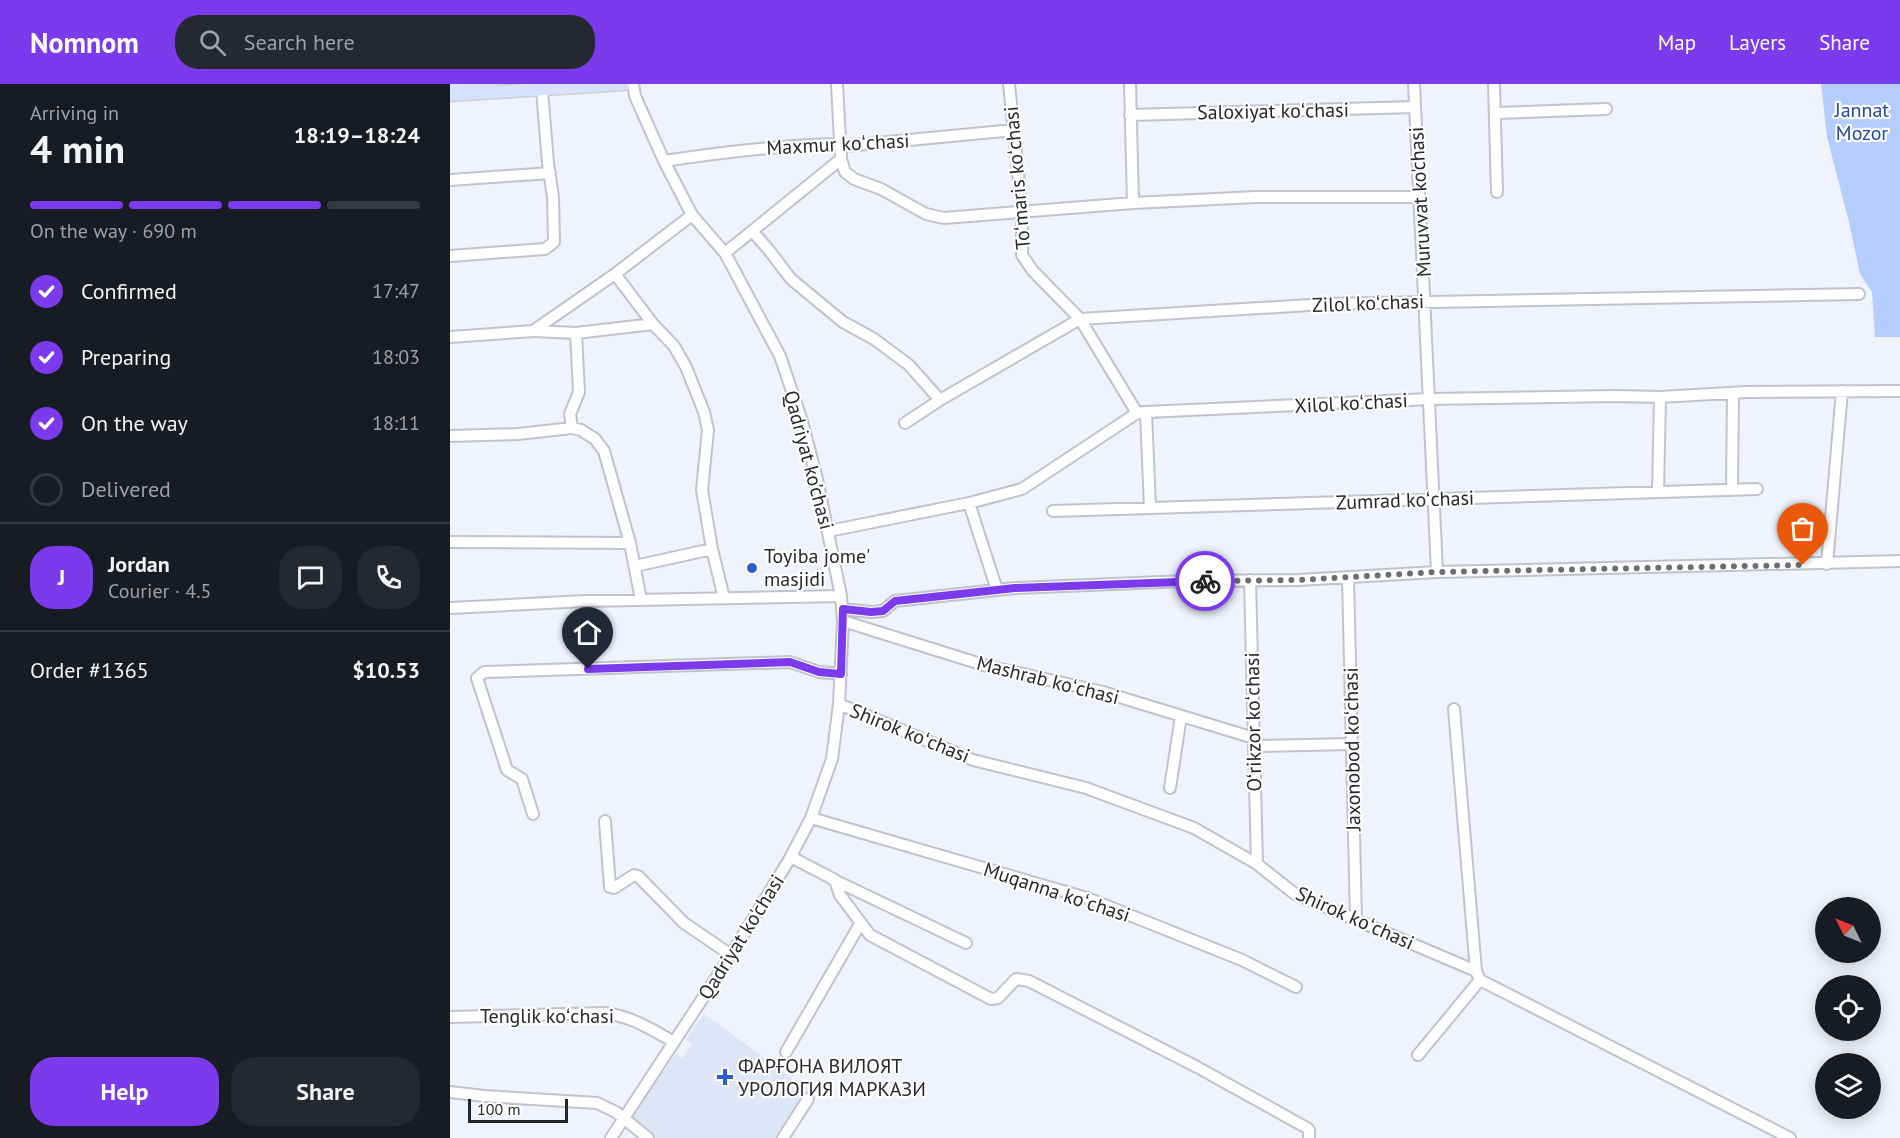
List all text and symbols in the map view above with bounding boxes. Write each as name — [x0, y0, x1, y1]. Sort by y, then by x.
search box — [175, 15, 595, 69]
text: Nomnom — [30, 24, 139, 61]
icon: search — [196, 26, 229, 59]
text: Search here — [244, 28, 355, 56]
text: Map — [1658, 29, 1696, 56]
text: Layers — [1729, 29, 1786, 56]
text: Share — [1819, 29, 1870, 56]
street label: Saloxiyat koʻchasi — [1197, 97, 1349, 125]
park label: Jannat Mozor — [1834, 97, 1889, 146]
text: Arriving in — [30, 100, 119, 126]
street label: Toʻmaris koʻchasi — [998, 105, 1036, 251]
text: 18:19–18:24 — [294, 121, 420, 149]
text: 4 min — [30, 123, 125, 174]
street label: Muruvvat ko'chasi — [1403, 126, 1437, 278]
street label: Maxmur koʻchasi — [766, 127, 910, 161]
text: On the way · 690 m — [30, 218, 197, 244]
icon: check — [30, 275, 63, 308]
text: Confirmed — [81, 277, 177, 305]
text: 17:47 — [372, 278, 420, 304]
street label: Zilol koʻchasi — [1311, 288, 1425, 318]
icon: check — [30, 341, 63, 374]
text: Preparing — [81, 343, 171, 371]
text: 18:03 — [372, 344, 420, 370]
street label: Xilol koʻchasi — [1294, 387, 1408, 419]
street label: Qadriyat ko'chasi — [778, 388, 840, 532]
icon: check — [30, 407, 63, 440]
text: On the way — [81, 409, 188, 437]
text: 18:11 — [372, 410, 420, 436]
text: Delivered — [81, 475, 171, 503]
street label: Zumrad koʻchasi — [1335, 485, 1475, 515]
pin — [1777, 503, 1828, 565]
icon: bag — [1786, 512, 1819, 545]
place label: Toyiba jome' masjidi — [764, 543, 870, 592]
button: chat — [279, 546, 342, 609]
button: phone — [357, 546, 420, 609]
text: Jordan — [108, 550, 170, 578]
courier — [1175, 551, 1235, 611]
marker: Toyiba jome' masjidi — [745, 561, 759, 575]
text: J — [58, 563, 65, 591]
icon: bike — [1189, 565, 1222, 598]
text: Courier · 4.5 — [108, 578, 211, 604]
pin — [562, 607, 613, 669]
icon: home — [571, 616, 604, 649]
street label: Mashrab koʻchasi — [974, 650, 1122, 710]
street label: Oʻrikzor koʻchasi — [1239, 652, 1267, 792]
text: Order #1365 — [30, 656, 149, 684]
text: $10.53 — [352, 656, 420, 684]
street label: Jaxonobod koʻchasi — [1338, 667, 1366, 832]
street label: Shirok koʻchasi — [846, 697, 974, 769]
street label: Muqanna koʻchasi — [980, 856, 1134, 928]
street label: Qadriyat ko'chasi — [692, 870, 790, 1004]
street label: Shirok koʻchasi — [1292, 880, 1418, 956]
north arrow — [1815, 897, 1881, 963]
map controls — [1815, 897, 1881, 1119]
button: locate — [1815, 975, 1881, 1041]
street label: Tenglik koʻchasi — [480, 1003, 614, 1029]
place label: ФАРҒОНА ВИЛОЯТ УРОЛОГИЯ МАРКАЗИ — [738, 1053, 926, 1102]
button: layers — [1815, 1053, 1881, 1119]
button: Help — [30, 1057, 219, 1126]
button: Share — [231, 1057, 420, 1126]
marker: ФАРҒОНА ВИЛОЯТ УРОЛОГИЯ МАРКАЗИ — [716, 1068, 734, 1086]
scale bar — [468, 1096, 568, 1124]
text: 100 m — [477, 1099, 520, 1119]

